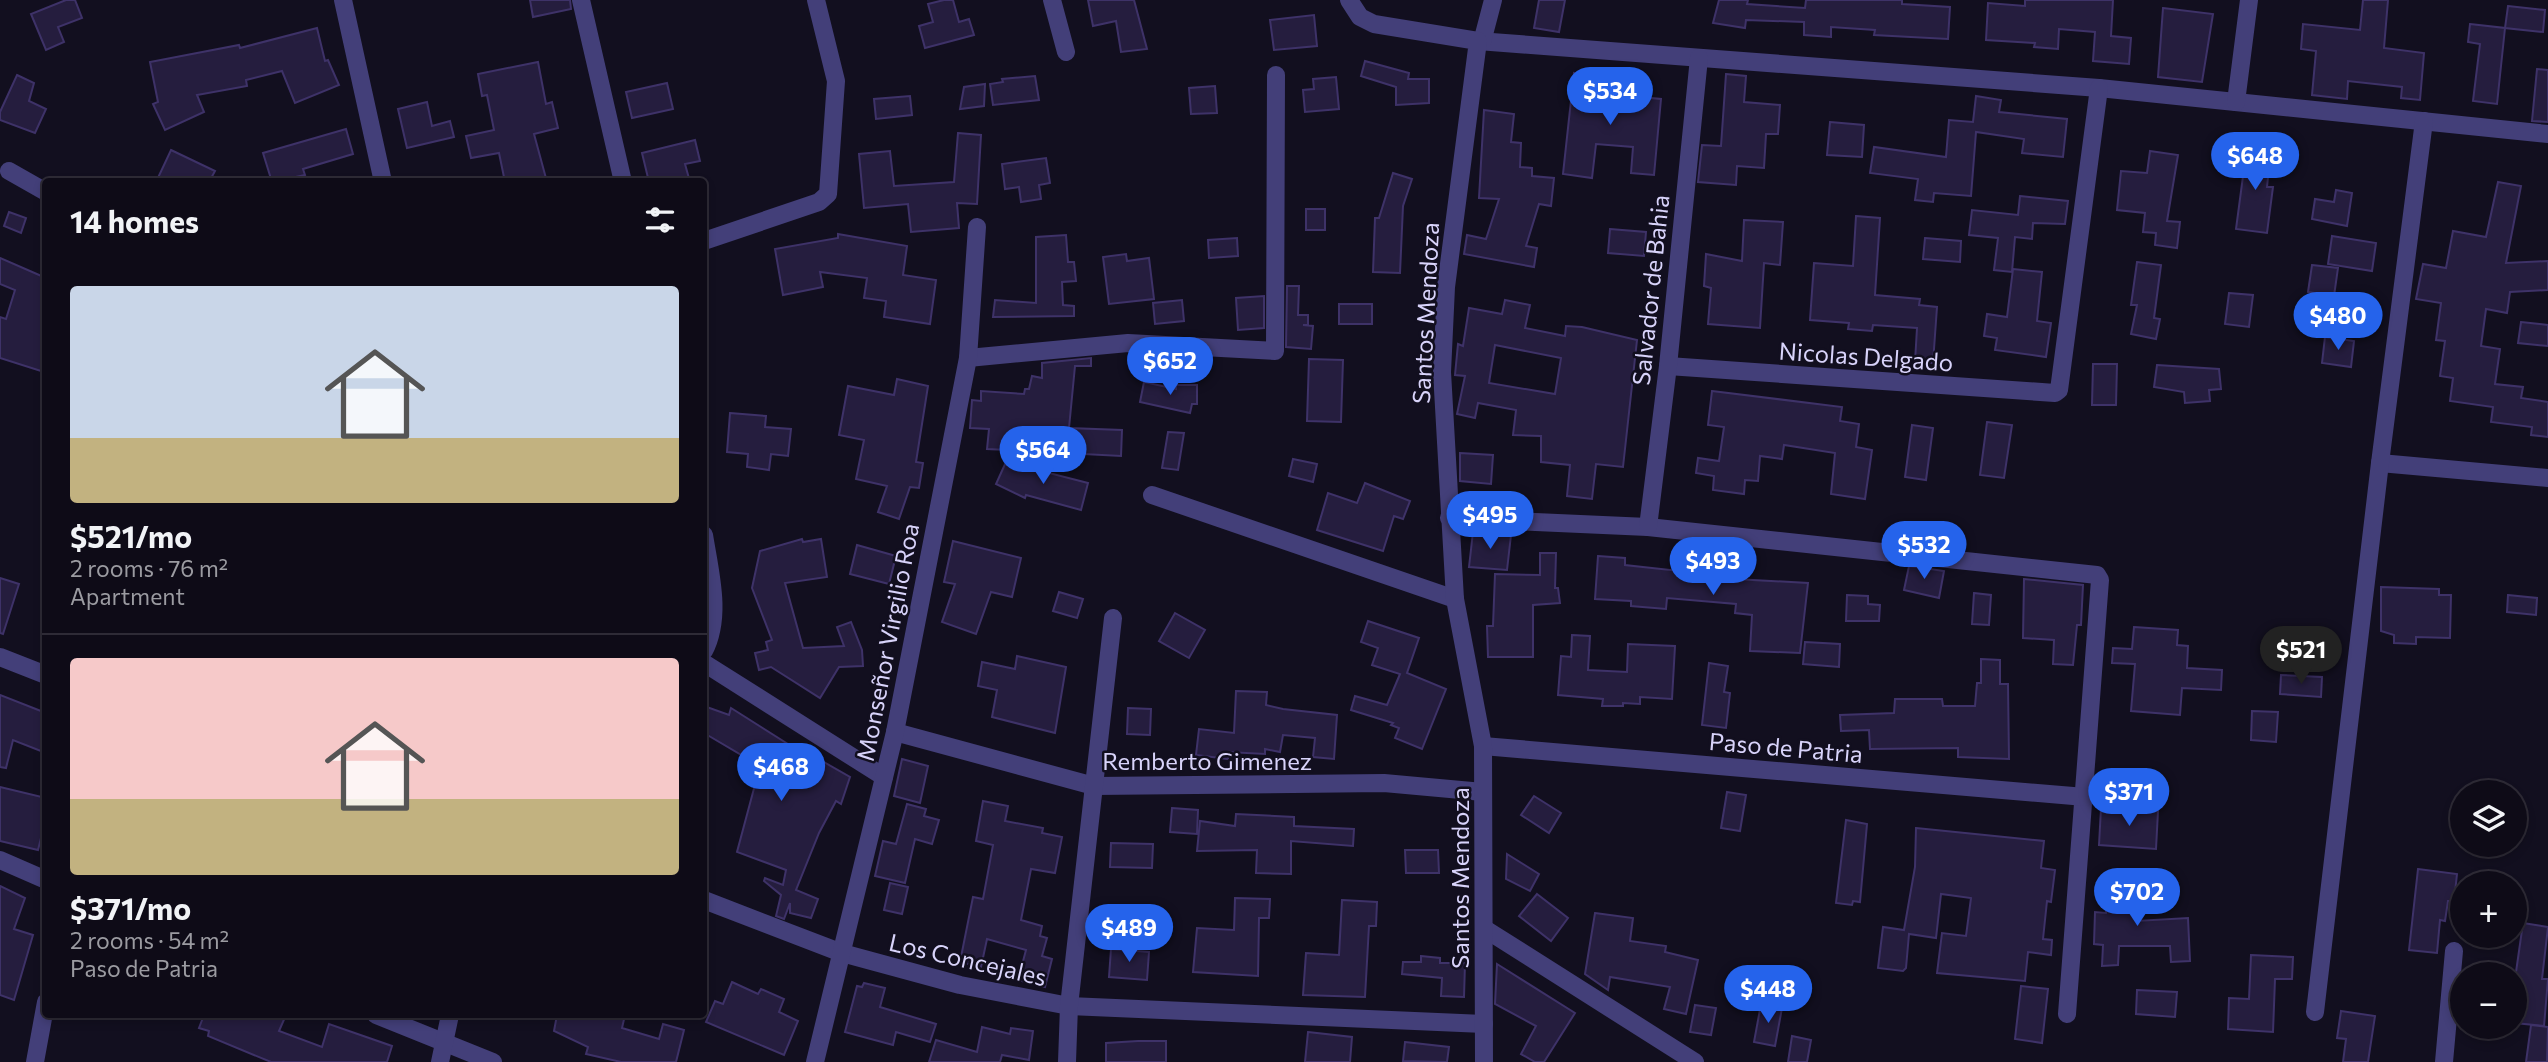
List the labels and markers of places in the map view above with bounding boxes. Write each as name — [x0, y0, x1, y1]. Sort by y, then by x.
pin: $534 — [1569, 68, 1651, 127]
pin: $648 — [2214, 132, 2296, 192]
pin: $480 — [2297, 292, 2379, 352]
pin: $652 — [1129, 338, 1211, 397]
pin: $564 — [1002, 426, 1084, 486]
pin: $495 — [1449, 491, 1531, 551]
pin: $532 — [1883, 522, 1965, 581]
pin: $493 — [1672, 538, 1754, 597]
pin: $521 — [2260, 626, 2342, 686]
pin: $468 — [740, 744, 822, 803]
pin: $371 — [2088, 768, 2170, 828]
pin: $702 — [2096, 869, 2178, 928]
pin: $489 — [1088, 904, 1170, 964]
pin: $448 — [1727, 965, 1809, 1025]

